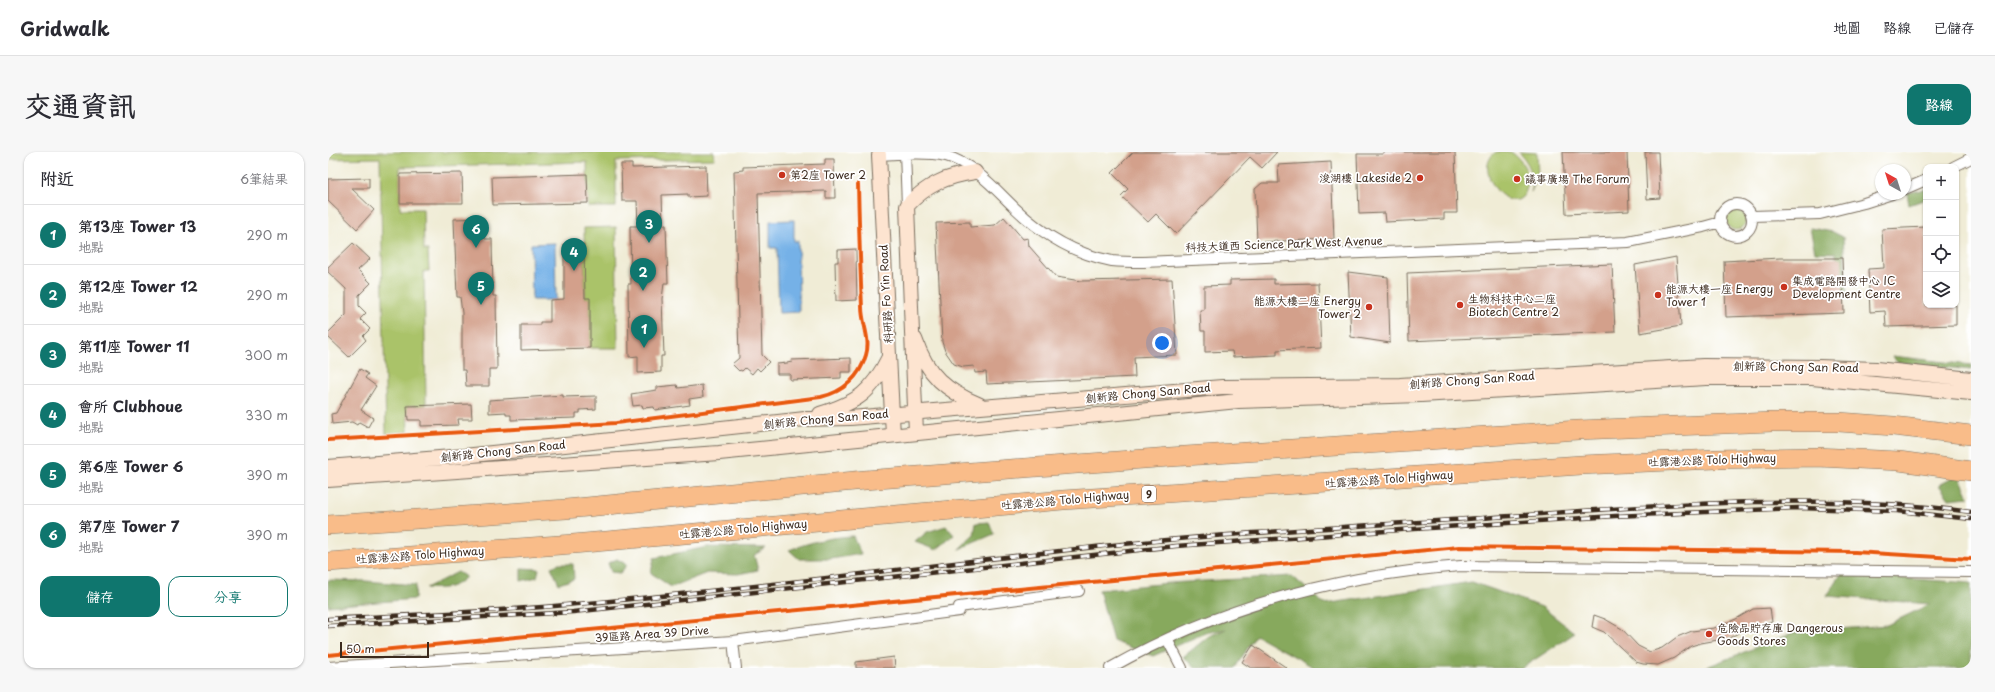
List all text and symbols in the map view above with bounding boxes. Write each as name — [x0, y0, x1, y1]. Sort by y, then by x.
text: Gridwalk — [20, 14, 110, 42]
text: 地圖 — [1833, 17, 1861, 38]
text: 路線 — [1883, 17, 1911, 38]
text: 已儲存 — [1933, 17, 1975, 38]
text: 交通資訊 — [24, 83, 136, 126]
button: 路線 — [1907, 84, 1971, 125]
north arrow — [1875, 164, 1911, 200]
map controls — [1923, 164, 1959, 308]
button: + — [1923, 164, 1959, 200]
text: 附近 — [40, 165, 74, 191]
place label: 第2座 Tower 2 — [790, 166, 866, 183]
text: 6筆結果 — [240, 169, 288, 188]
place label: 浚湖樓 Lakeside 2 — [1319, 169, 1412, 186]
marker: 第2座 Tower 2 — [777, 170, 787, 180]
place label: 議事廣場 The Forum — [1525, 170, 1629, 187]
marker: 浚湖樓 Lakeside 2 — [1415, 173, 1425, 183]
marker: 議事廣場 The Forum — [1512, 174, 1522, 184]
button: − — [1923, 200, 1959, 236]
pin: 3 — [636, 210, 662, 243]
text: 第13座 Tower 13 — [78, 214, 196, 237]
pin: 6 — [463, 215, 489, 248]
text: 1 — [50, 225, 56, 244]
text: 290 m — [247, 225, 288, 244]
street label: 科技大道西 Science Park West Avenue — [1185, 232, 1383, 255]
button: locate — [1923, 236, 1959, 272]
text: 地點 — [78, 237, 104, 256]
pin: 4 — [561, 238, 587, 271]
street label: 科研路 Fo Yin Road — [874, 244, 897, 344]
pin: 2 — [630, 258, 656, 291]
pin: 5 — [468, 272, 494, 305]
place label: 集成電路開發中心 IC Development Centre — [1792, 272, 1901, 302]
button: layers — [1923, 272, 1959, 308]
text: 第12座 Tower 12 — [78, 274, 198, 297]
place label: 能源大樓一座 Energy Tower 1 — [1666, 280, 1773, 310]
marker: 集成電路開發中心 IC Development Centre — [1779, 282, 1789, 292]
text: 2 — [48, 285, 58, 304]
text: 290 m — [247, 285, 288, 304]
place label: 生物科技中心二座 Biotech Centre 2 — [1468, 290, 1559, 320]
marker: 能源大樓一座 Energy Tower 1 — [1653, 290, 1663, 300]
place label: 能源大樓二座 Energy Tower 2 — [1254, 292, 1361, 322]
text: 地點 — [78, 297, 104, 316]
marker: 生物科技中心二座 Biotech Centre 2 — [1455, 300, 1465, 310]
marker: 能源大樓二座 Energy Tower 2 — [1364, 302, 1374, 312]
pin: 1 — [631, 315, 657, 348]
your location — [1152, 333, 1172, 353]
text: 第11座 Tower 11 — [78, 334, 190, 357]
text: 3 — [49, 345, 57, 364]
text: 300 m — [244, 345, 288, 364]
text: 地點 — [78, 357, 104, 376]
street label: 創新路 Chong San Road — [1733, 357, 1860, 376]
street label: 創新路 Chong San Road — [1409, 367, 1536, 392]
street label: 創新路 Chong San Road — [1085, 379, 1212, 406]
text: 會所 Clubhoue — [78, 394, 183, 417]
text: 4 — [49, 405, 57, 424]
text: 330 m — [245, 405, 288, 424]
street label: 創新路 Chong San Road — [763, 405, 890, 432]
text: 地點 — [78, 417, 104, 436]
street label: 創新路 Chong San Road — [440, 435, 567, 466]
street label: 吐露港公路 Tolo Highway — [1648, 449, 1776, 470]
text: 第6座 Tower 6 — [78, 454, 183, 477]
text: 5 — [49, 465, 57, 484]
text: 390 m — [246, 465, 288, 484]
street label: 吐露港公路 Tolo Highway — [1324, 466, 1454, 491]
text: 地點 — [78, 477, 104, 496]
street label: 吐露港公路 Tolo Highway — [1000, 485, 1130, 514]
road number: 9 — [1142, 486, 1156, 502]
text: 第7座 Tower 7 — [78, 514, 179, 537]
street label: 吐露港公路 Tolo Highway — [678, 514, 808, 543]
text: 6 — [48, 525, 58, 544]
text: 390 m — [246, 525, 288, 544]
text: 地點 — [78, 537, 104, 556]
street label: 吐露港公路 Tolo Highway — [355, 542, 485, 567]
button: 儲存 — [40, 576, 160, 617]
button: 分享 — [168, 576, 288, 617]
place label: 危險品貯存庫 Dangerous Goods Stores — [1717, 619, 1843, 649]
street label: 39區路 Area 39 Drive — [594, 621, 710, 646]
marker: 危險品貯存庫 Dangerous Goods Stores — [1704, 629, 1714, 639]
scale bar — [340, 640, 429, 659]
text: 50 m — [346, 640, 375, 657]

